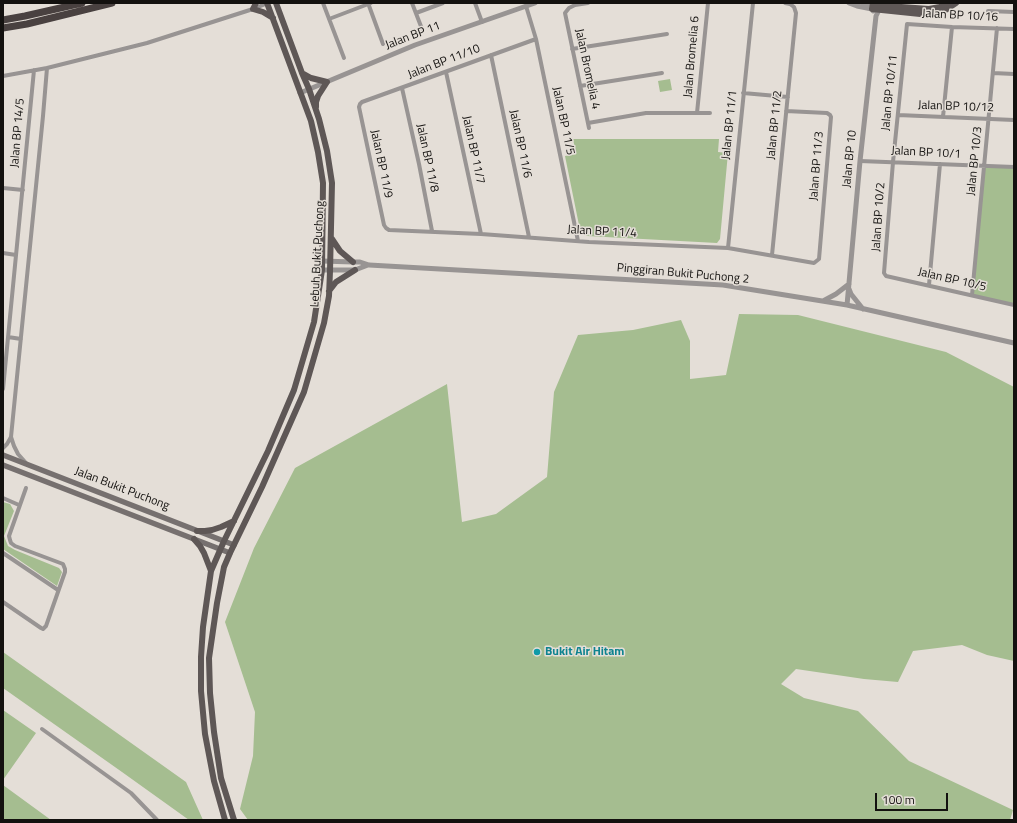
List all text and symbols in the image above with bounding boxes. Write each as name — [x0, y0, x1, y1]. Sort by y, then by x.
street label: Jalan BP 10/16 — [922, 7, 998, 25]
street label: Jalan Bromelia 6 — [681, 16, 703, 98]
street label: Jalan BP 11 — [383, 19, 443, 53]
street label: Jalan Bromelia 4 — [571, 27, 603, 111]
street label: Jalan BP 11/10 — [406, 42, 482, 82]
street label: Jalan BP 10/11 — [879, 54, 901, 132]
street label: Jalan BP 11/5 — [549, 85, 577, 157]
street label: Jalan BP 11/1 — [719, 90, 741, 160]
street label: Jalan BP 11/2 — [764, 90, 786, 160]
street label: Jalan BP 14/5 — [8, 98, 28, 168]
street label: Jalan BP 10/12 — [918, 98, 994, 116]
street label: Jalan BP 11/6 — [506, 108, 534, 180]
street label: Jalan BP 11/7 — [459, 114, 487, 186]
street label: Jalan BP 11/8 — [413, 122, 441, 194]
street label: Jalan BP 10/3 — [964, 126, 986, 196]
street label: Jalan BP 11/9 — [367, 128, 395, 200]
street label: Jalan BP 10 — [840, 129, 860, 189]
street label: Jalan BP 11/3 — [807, 131, 827, 201]
street label: Jalan BP 10/1 — [891, 144, 961, 162]
street label: Jalan BP 10/2 — [869, 182, 889, 252]
street label: Lebuh Bukit Puchong — [308, 200, 328, 308]
street label: Jalan BP 11/4 — [567, 223, 637, 241]
street label: Pinggiran Bukit Puchong 2 — [616, 261, 750, 287]
street label: Jalan BP 10/5 — [916, 265, 988, 295]
street label: Jalan Bukit Puchong — [73, 464, 171, 514]
place label: Bukit Air Hitam — [545, 645, 624, 659]
marker: Bukit Air Hitam — [532, 647, 542, 657]
scale bar — [877, 785, 950, 811]
text: 100 m — [882, 790, 915, 809]

